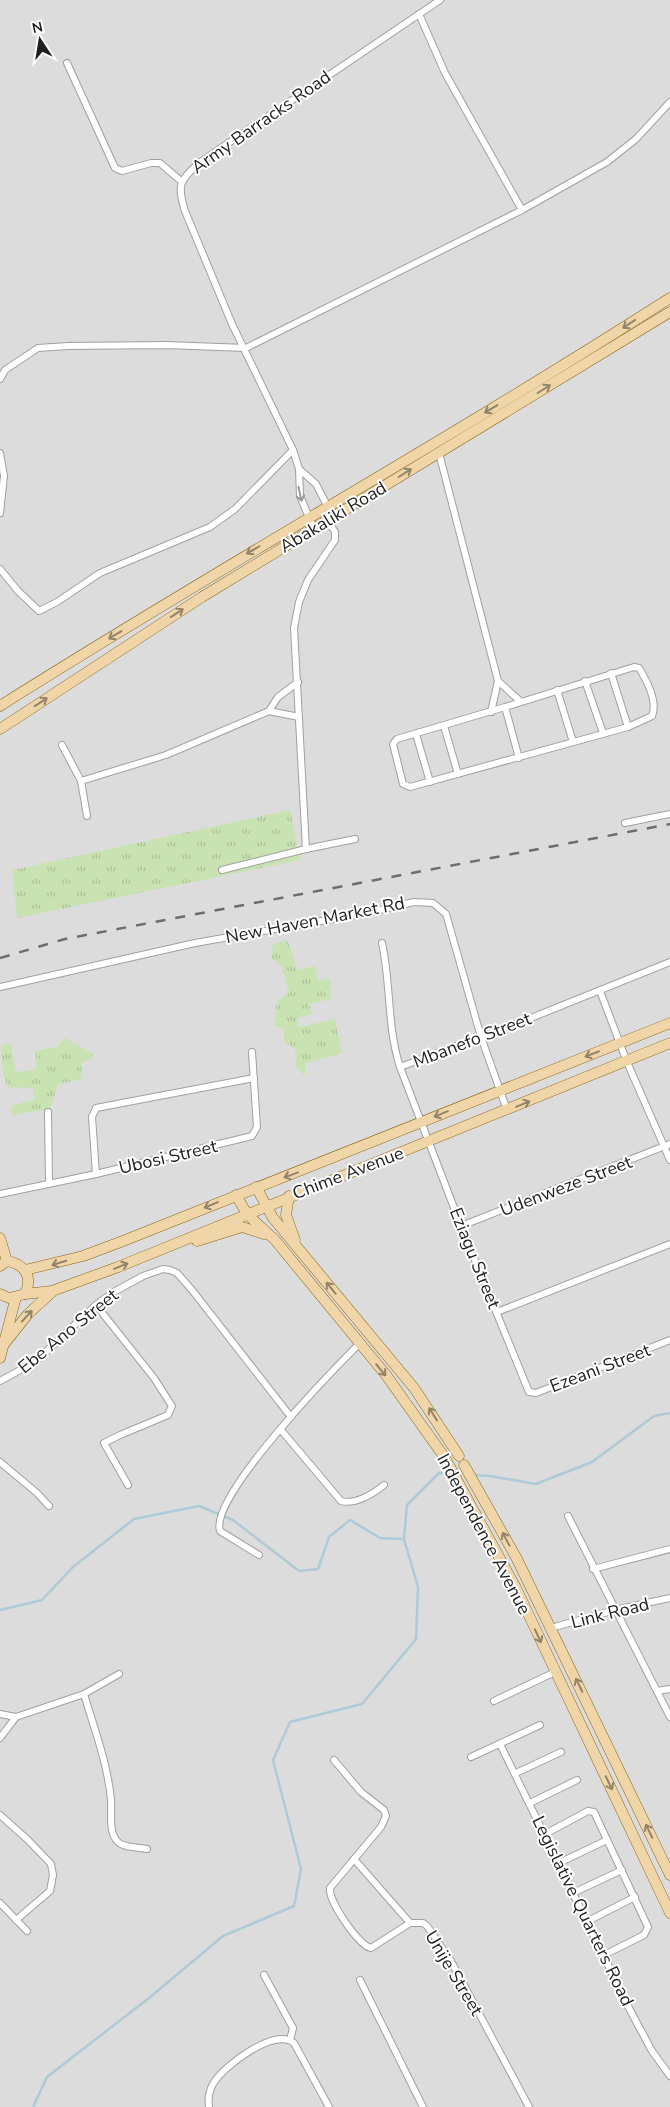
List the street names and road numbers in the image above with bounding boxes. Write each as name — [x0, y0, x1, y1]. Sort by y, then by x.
street label: Army Barracks Road — [186, 65, 336, 179]
street label: Abakaliki Road — [275, 476, 391, 558]
street label: New Haven Market Rd — [223, 891, 407, 949]
street label: Mbanefo Street — [409, 1006, 535, 1074]
street label: Ubosi Street — [116, 1134, 220, 1180]
street label: Chime Avenue — [289, 1141, 407, 1205]
street label: Udenweze Street — [497, 1150, 636, 1222]
street label: Eziagu Street — [444, 1204, 506, 1313]
street label: Ebe Ano Street — [13, 1283, 124, 1379]
street label: Ezeani Street — [546, 1338, 654, 1398]
street label: Independence Avenue — [431, 1449, 537, 1619]
street label: Link Road — [568, 1592, 652, 1634]
street label: Legislative Quarters Road — [526, 1812, 640, 2010]
street label: Unije Street — [419, 1926, 489, 2021]

